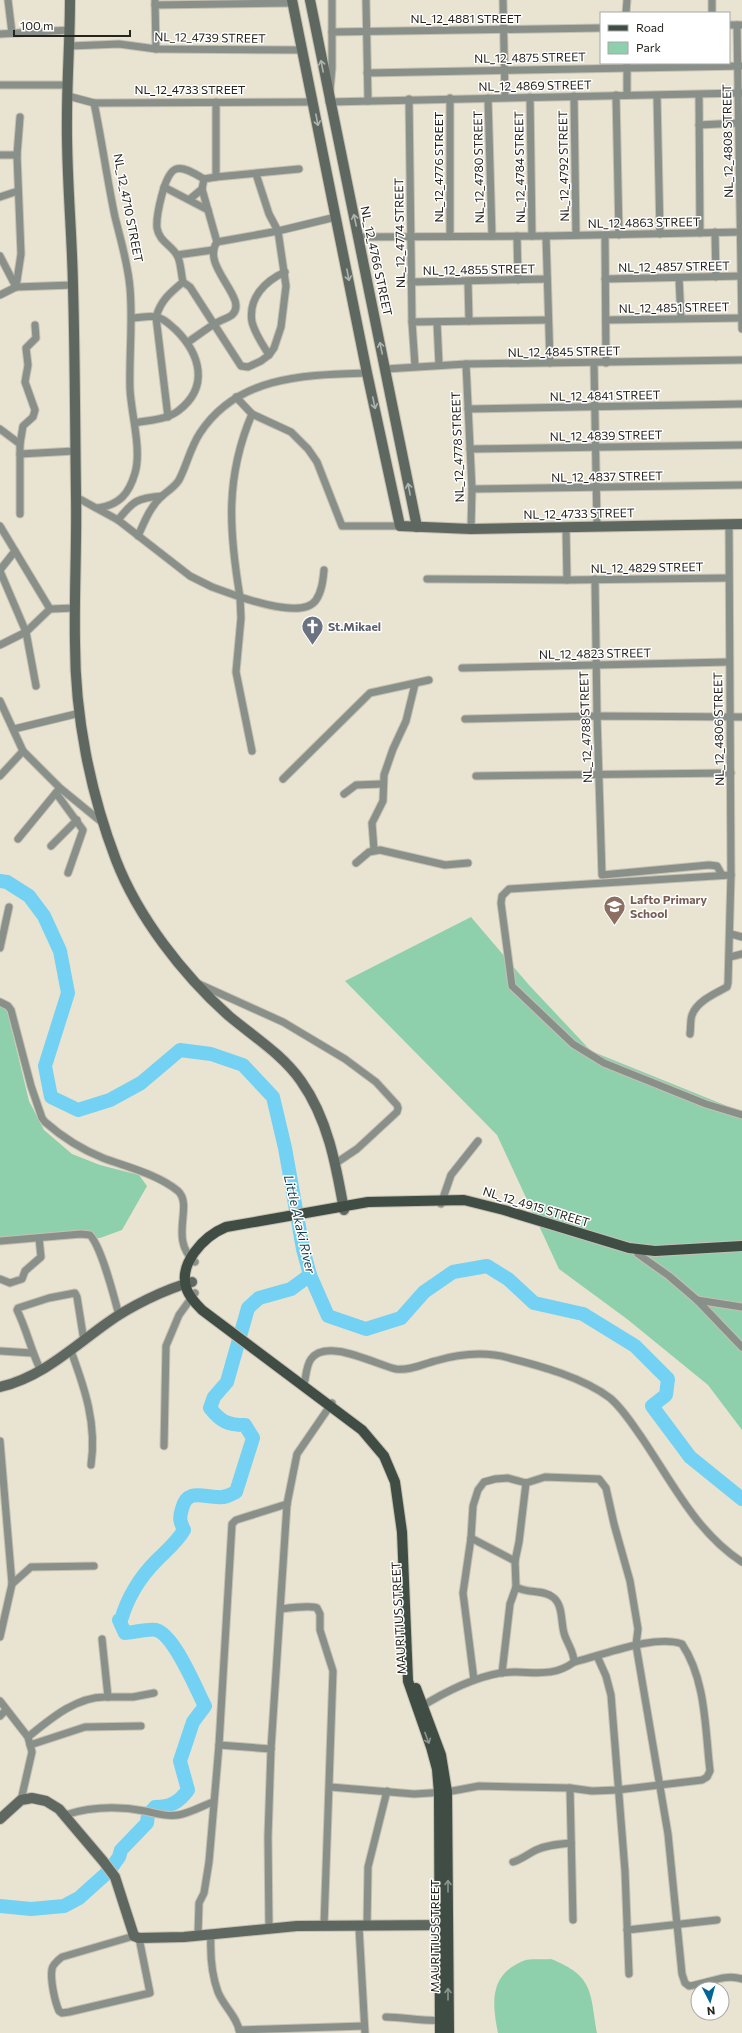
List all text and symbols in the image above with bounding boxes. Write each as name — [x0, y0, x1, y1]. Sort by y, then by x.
street label: NL_12_4881 STREET — [410, 11, 522, 25]
scale bar — [14, 12, 130, 38]
legend — [600, 12, 730, 64]
text: 100 m — [20, 18, 54, 32]
text: Road — [636, 20, 664, 34]
street label: NL_12_4739 STREET — [154, 29, 266, 45]
text: Park — [636, 40, 662, 54]
street label: NL_12_4875 STREET — [474, 49, 586, 65]
one-way arrow — [318, 60, 326, 73]
street label: NL_12_4869 STREET — [478, 77, 592, 93]
street label: NL_12_4733 STREET — [134, 82, 246, 96]
street label: NL_12_4808 STREET — [719, 84, 735, 198]
street label: NL_12_4780 STREET — [470, 110, 486, 223]
street label: NL_12_4792 STREET — [555, 110, 571, 222]
street label: NL_12_4776 STREET — [431, 111, 445, 223]
street label: NL_12_4784 STREET — [511, 111, 527, 223]
one-way arrow — [313, 114, 321, 127]
street label: NL_12_4710 STREET — [112, 152, 146, 264]
street label: NL_12_4774 STREET — [391, 177, 407, 288]
street label: NL_12_4766 STREET — [358, 205, 396, 317]
one-way arrow — [350, 214, 358, 227]
street label: NL_12_4863 STREET — [587, 214, 701, 230]
street label: NL_12_4857 STREET — [618, 258, 730, 274]
street label: NL_12_4855 STREET — [423, 261, 536, 277]
one-way arrow — [345, 268, 353, 281]
street label: NL_12_4851 STREET — [619, 299, 730, 315]
one-way arrow — [377, 341, 385, 354]
street label: NL_12_4845 STREET — [507, 343, 621, 359]
street label: NL_12_4841 STREET — [550, 387, 661, 403]
street label: NL_12_4778 STREET — [448, 391, 466, 503]
one-way arrow — [370, 396, 378, 409]
street label: NL_12_4839 STREET — [549, 427, 663, 443]
street label: NL_12_4837 STREET — [551, 468, 663, 484]
one-way arrow — [405, 483, 413, 496]
street label: NL_12_4733 STREET — [523, 505, 635, 521]
street label: NL_12_4829 STREET — [591, 559, 704, 575]
church icon: St.Mikael — [299, 614, 325, 647]
place label: St.Mikael — [328, 619, 381, 633]
street label: NL_12_4823 STREET — [539, 645, 651, 661]
street label: NL_12_4788 STREET — [576, 671, 594, 783]
street label: NL_12_4806 STREET — [710, 672, 726, 786]
place label: Lafto Primary School — [630, 892, 708, 920]
school or university icon: Lafto Primary School — [602, 894, 628, 927]
water label: Little Akaki River — [281, 1173, 319, 1275]
street label: NL_12_4915 STREET — [481, 1183, 592, 1229]
street label: MAURITIUS STREET — [388, 1561, 408, 1675]
one-way arrow — [424, 1732, 432, 1744]
street label: MAURITIUS STREET — [427, 1879, 441, 1993]
one-way arrow — [444, 1880, 452, 1893]
north arrow — [690, 1981, 730, 2021]
one-way arrow — [444, 1988, 452, 2001]
text: N — [706, 2005, 716, 2018]

